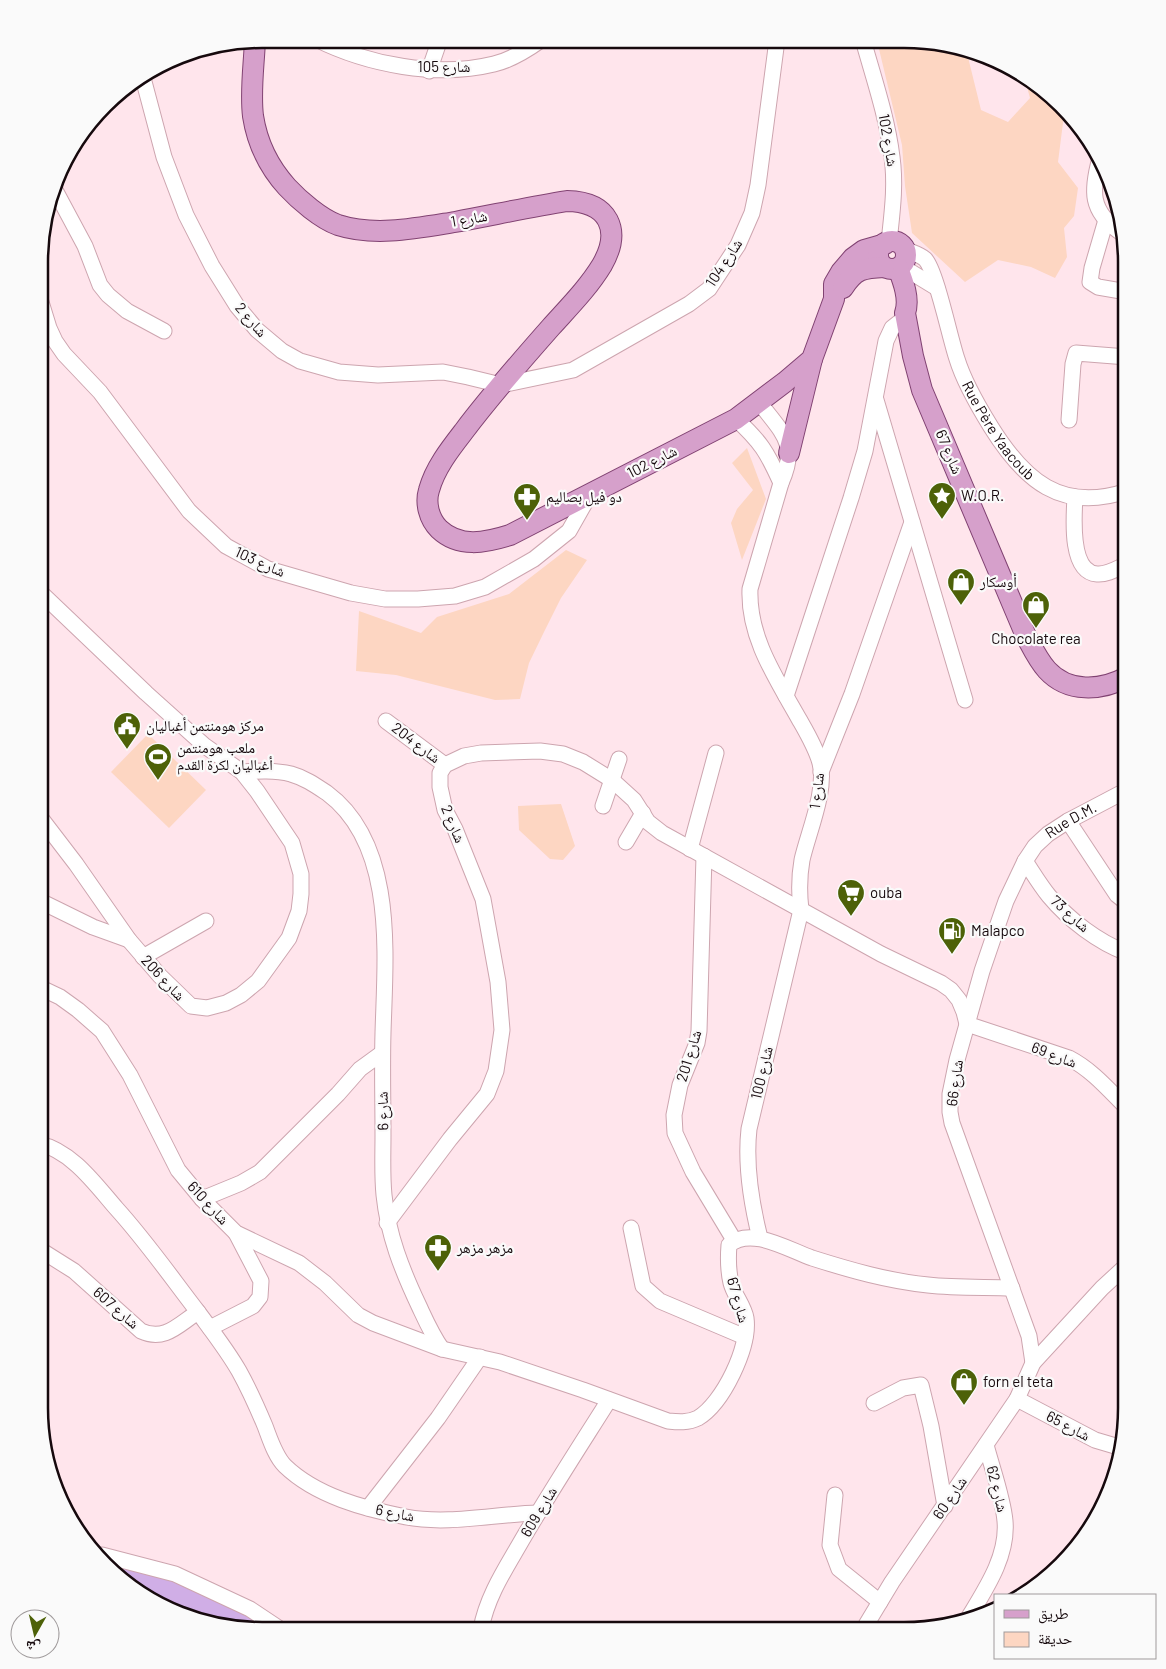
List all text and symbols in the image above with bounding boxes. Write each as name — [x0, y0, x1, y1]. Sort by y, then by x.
street label: شارع 105 — [418, 57, 471, 77]
street label: شارع 102 — [874, 112, 902, 168]
street label: شارع 1 — [449, 206, 489, 232]
street label: شارع 104 — [701, 235, 747, 291]
street label: شارع 2 — [230, 299, 272, 342]
street label: Rue Père Yaacoub — [959, 378, 1039, 483]
street label: شارع 67 — [931, 427, 967, 477]
street label: شارع 102 — [624, 441, 680, 483]
place icon: W.O.R. — [927, 481, 957, 520]
pharmacy icon: دو فيل بصاليم — [512, 482, 542, 521]
place label: W.O.R. — [961, 486, 1004, 504]
place label: دو فيل بصاليم — [546, 487, 622, 507]
street label: شارع 103 — [232, 542, 288, 582]
shop icon: أوسكار — [946, 567, 976, 606]
place label: أوسكار — [979, 572, 1017, 591]
shop icon: Chocolate rea — [1021, 590, 1051, 629]
place label: Chocolate rea — [991, 629, 1081, 647]
public building icon: مركز هومنتمن أغباليان — [112, 711, 142, 750]
place label: مركز هومنتمن أغباليان — [146, 716, 264, 736]
street label: شارع 204 — [388, 718, 445, 768]
place label: ملعب هومنتمن أغباليان لكرة القدم — [177, 738, 273, 775]
sports icon: ملعب هومنتمن أغباليان لكرة القدم — [143, 742, 173, 781]
street label: شارع 1 — [805, 771, 829, 810]
street label: Rue D.M. — [1041, 798, 1099, 841]
street label: شارع 2 — [436, 802, 470, 846]
supermarket icon: ouba — [836, 878, 866, 917]
place label: ouba — [870, 883, 902, 901]
street label: شارع 73 — [1046, 891, 1094, 937]
fuel station icon: Malapco — [937, 916, 967, 955]
place label: Malapco — [971, 921, 1025, 939]
street label: شارع 206 — [137, 951, 189, 1005]
street label: شارع 201 — [672, 1028, 706, 1084]
street label: شارع 69 — [1028, 1037, 1080, 1073]
street label: شارع 100 — [746, 1044, 778, 1101]
street label: شارع 66 — [942, 1058, 968, 1108]
street label: شارع 6 — [373, 1091, 393, 1131]
street label: شارع 610 — [183, 1177, 233, 1229]
pharmacy icon: مزهر مزهر — [423, 1233, 453, 1272]
place label: مزهر مزهر — [456, 1238, 513, 1257]
street label: شارع 67 — [722, 1275, 754, 1325]
street label: شارع 607 — [89, 1282, 143, 1334]
shop icon: forn el teta — [949, 1367, 979, 1406]
place label: forn el teta — [983, 1372, 1053, 1390]
street label: شارع 65 — [1043, 1406, 1094, 1446]
street label: شارع 62 — [982, 1464, 1012, 1514]
street label: شارع 60 — [928, 1473, 972, 1523]
street label: شارع 609 — [516, 1483, 562, 1541]
street label: شارع 6 — [374, 1499, 416, 1527]
legend — [994, 1594, 1156, 1659]
text: طريق — [1038, 1604, 1069, 1624]
north arrow — [10, 1609, 60, 1659]
text: حديقة — [1038, 1629, 1073, 1647]
text: ش — [24, 1637, 42, 1657]

